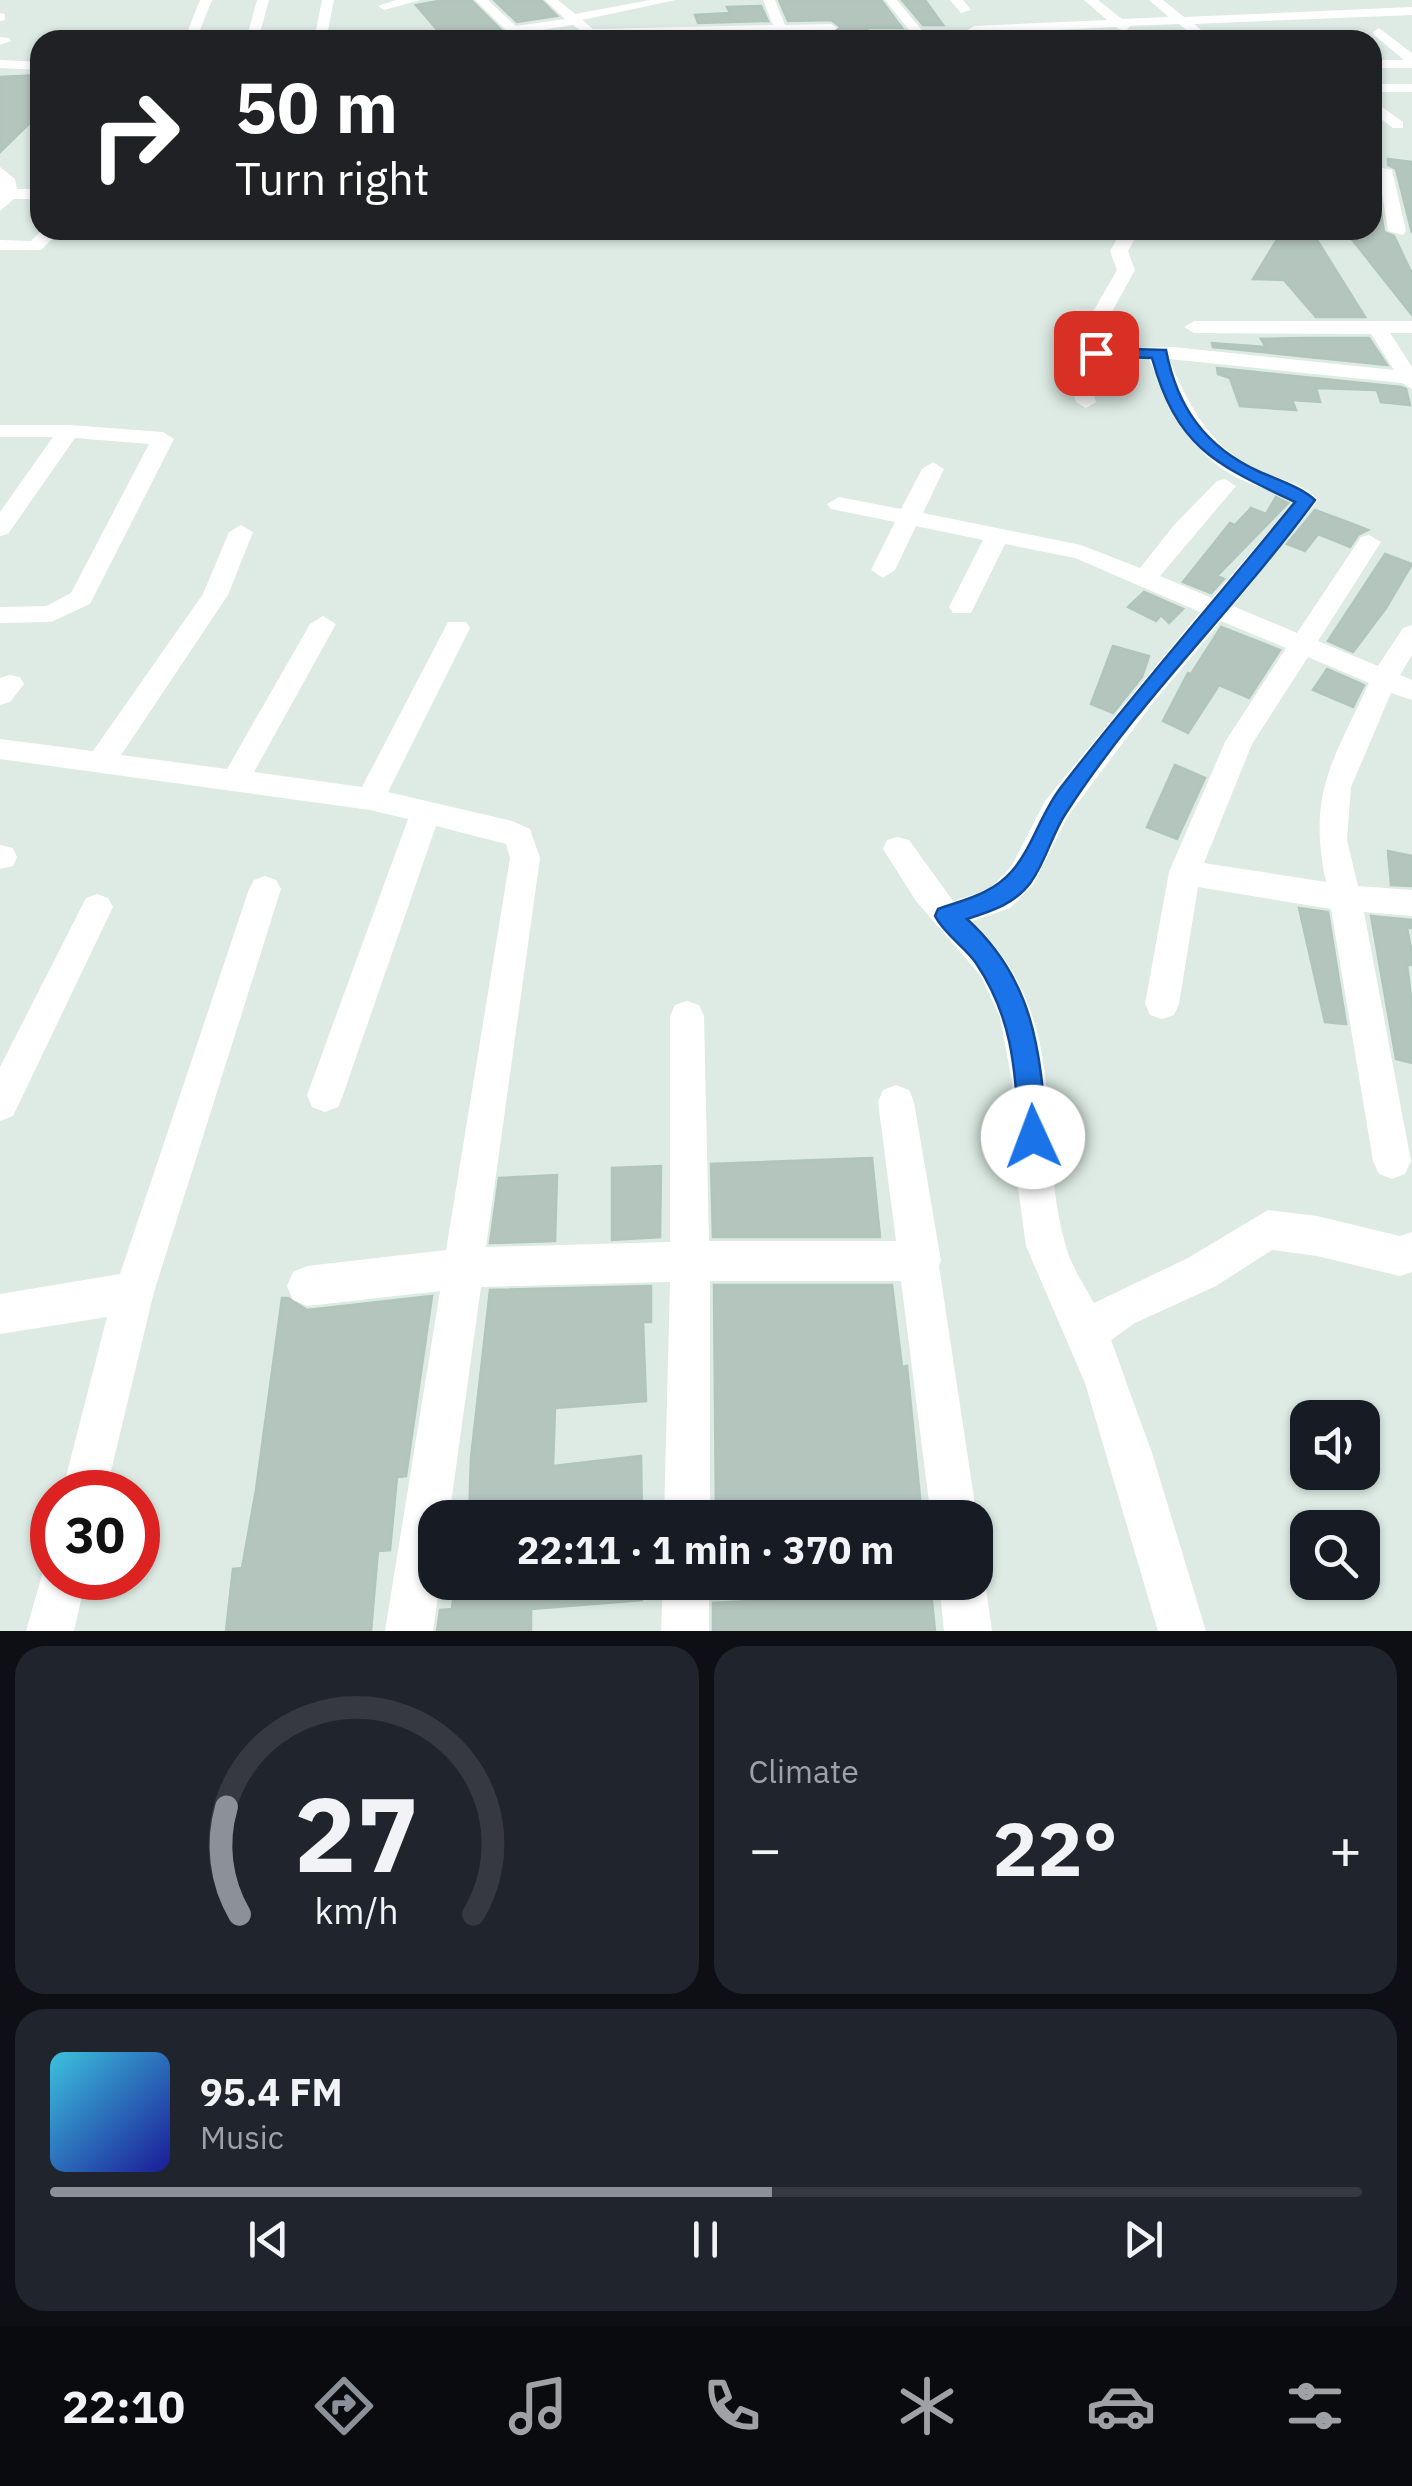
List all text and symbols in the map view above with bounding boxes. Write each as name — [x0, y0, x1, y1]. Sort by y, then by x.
text: 50 m — [235, 61, 398, 152]
icon: right — [70, 70, 200, 200]
text: Turn right — [235, 149, 430, 207]
pin — [1054, 311, 1139, 396]
icon: arrive — [1069, 326, 1124, 381]
position arrow — [981, 1085, 1085, 1189]
map controls — [1290, 1400, 1380, 1600]
button: sound — [1290, 1400, 1380, 1490]
speed limit sign: 30 — [30, 1470, 160, 1600]
button: search — [1290, 1510, 1380, 1600]
text: 22:11 · 1 min · 370 m — [517, 1525, 894, 1574]
text: Climate — [749, 1750, 859, 1792]
text: 27 — [294, 1765, 419, 1901]
text: 22° — [993, 1799, 1118, 1897]
text: − — [749, 1813, 782, 1884]
text: + — [1329, 1813, 1362, 1884]
text: km/h — [315, 1887, 399, 1934]
text: 95.4 FM — [200, 2067, 343, 2116]
text: Music — [200, 2116, 284, 2158]
icon: previous — [241, 2212, 296, 2267]
icon: pause — [678, 2212, 733, 2267]
icon: next — [1116, 2212, 1171, 2267]
icon: directions — [309, 2371, 379, 2441]
icon: music — [503, 2371, 573, 2441]
icon: phone — [697, 2371, 767, 2441]
icon: climate — [892, 2371, 962, 2441]
icon: car — [1086, 2371, 1156, 2441]
icon: filters — [1280, 2371, 1350, 2441]
text: 22:10 — [62, 2377, 185, 2435]

